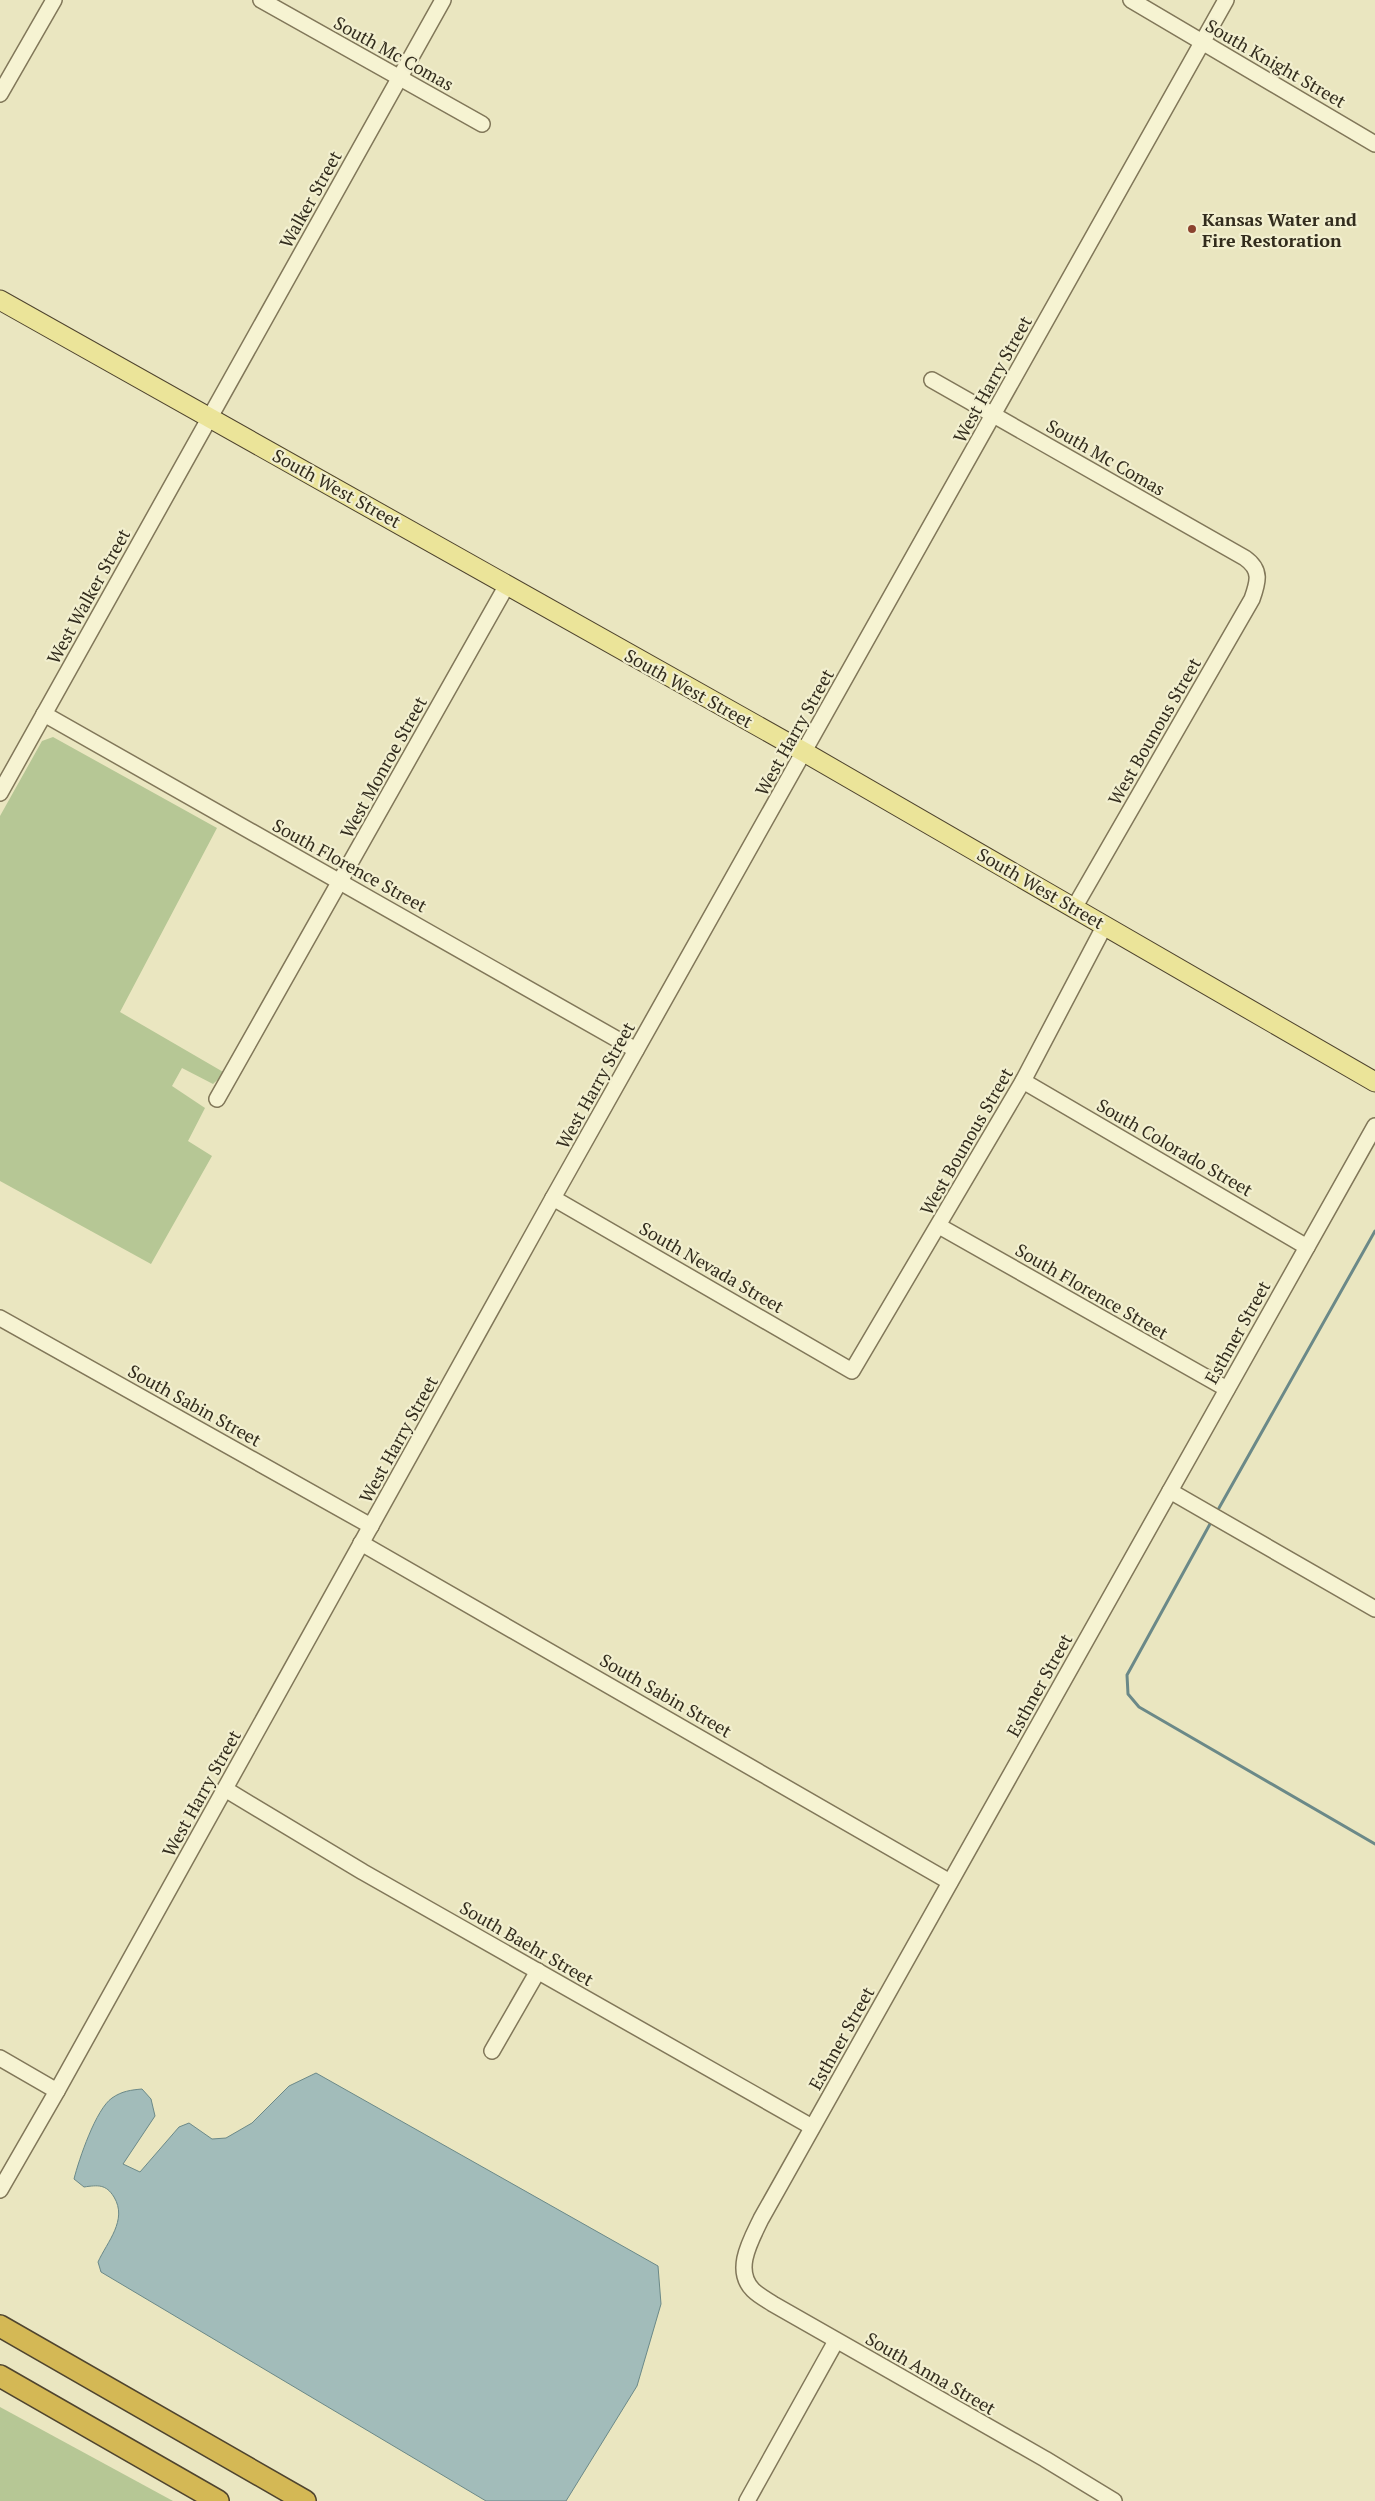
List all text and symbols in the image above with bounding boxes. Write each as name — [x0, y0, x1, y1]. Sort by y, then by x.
street label: South Mc Comas — [330, 10, 458, 96]
street label: South Knight Street — [1201, 13, 1351, 113]
street label: Walker Street — [273, 146, 347, 252]
place label: Kansas Water and Fire Restoration — [1202, 207, 1357, 252]
marker: Kansas Water and Fire Restoration — [1186, 223, 1198, 235]
street label: West Harry Street — [947, 311, 1037, 447]
street label: South Mc Comas — [1042, 413, 1170, 501]
street label: South West Street — [269, 443, 406, 533]
street label: West Walker Street — [41, 524, 135, 668]
street label: South West Street — [621, 643, 758, 733]
street label: West Bounous Street — [1102, 653, 1206, 809]
street label: West Harry Street — [749, 664, 839, 800]
street label: West Monroe Street — [334, 692, 432, 842]
street label: South Florence Street — [269, 813, 432, 918]
street label: South West Street — [973, 842, 1109, 934]
street label: West Harry Street — [550, 1017, 640, 1153]
street label: West Bounous Street — [914, 1063, 1018, 1219]
street label: South Colorado Street — [1093, 1093, 1258, 1202]
street label: South Nevada Street — [635, 1216, 789, 1318]
street label: South Florence Street — [1011, 1237, 1173, 1345]
street label: Esthner Street — [1199, 1276, 1275, 1388]
street label: South Sabin Street — [124, 1358, 266, 1452]
street label: West Harry Street — [353, 1371, 443, 1507]
street label: Esthner Street — [1001, 1629, 1077, 1741]
street label: South Sabin Street — [596, 1647, 737, 1743]
street label: West Harry Street — [156, 1725, 246, 1861]
street label: South Baehr Street — [456, 1895, 599, 1991]
street label: Esthner Street — [803, 1982, 879, 2094]
street label: South Anna Street — [862, 2326, 1001, 2420]

